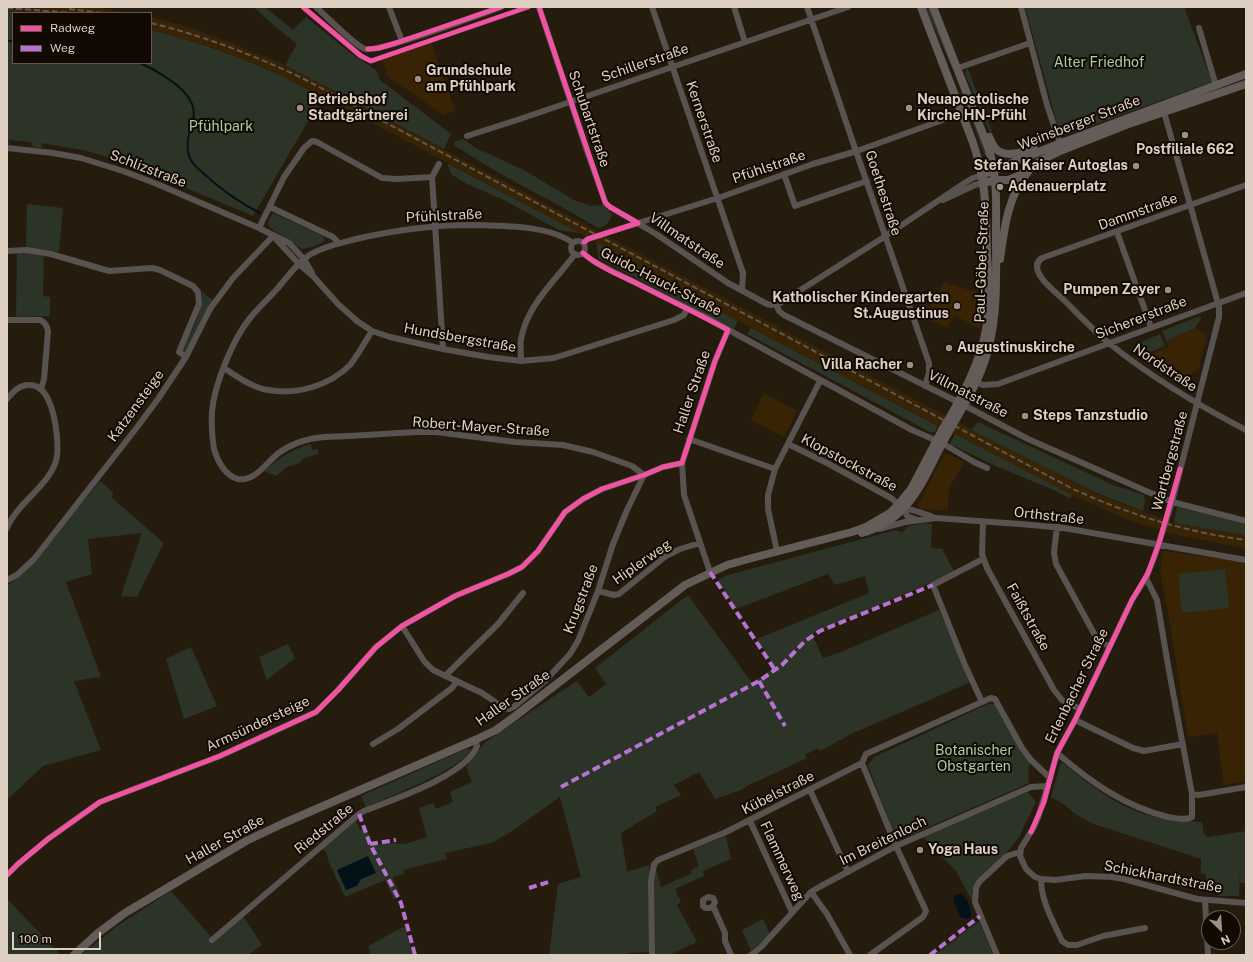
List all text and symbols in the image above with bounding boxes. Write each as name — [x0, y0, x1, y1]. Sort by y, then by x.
legend — [12, 12, 152, 64]
text: Radweg — [50, 21, 95, 35]
street label: Schillerstraße — [599, 40, 691, 86]
text: Weg — [50, 41, 75, 55]
park label: Alter Friedhof — [1054, 55, 1144, 71]
place label: Grundschule am Pfühlpark — [426, 63, 516, 96]
street label: Schubartstraße — [565, 68, 613, 170]
marker: Grundschule am Pfühlpark — [413, 74, 423, 84]
street label: Kernerstraße — [682, 79, 726, 165]
place label: Betriebshof Stadtgärtnerei — [308, 92, 408, 124]
place label: Neuapostolische Kirche HN-Pfühl — [917, 92, 1029, 124]
street label: Weinsberger Straße — [1015, 92, 1143, 154]
marker: Betriebshof Stadtgärtnerei — [295, 103, 305, 113]
marker: Neuapostolische Kirche HN-Pfühl — [904, 103, 914, 113]
park label: Pfühlpark — [189, 119, 253, 135]
marker: Postfiliale 662 — [1180, 130, 1190, 140]
place label: Postfiliale 662 — [1136, 142, 1234, 158]
street label: Schlizstraße — [107, 147, 189, 191]
street label: Pfühlstraße — [730, 147, 808, 187]
street label: Goethestraße — [861, 148, 905, 238]
place label: Stefan Kaiser Autoglas — [974, 158, 1128, 174]
marker: Stefan Kaiser Autoglas — [1131, 161, 1141, 171]
place label: Adenauerplatz — [1008, 179, 1106, 195]
marker: Adenauerplatz — [995, 182, 1005, 192]
street label: Dammstraße — [1096, 190, 1180, 234]
street label: Paul-Göbel-Straße — [971, 201, 993, 323]
street label: Pfühlstraße — [405, 206, 483, 226]
street label: Villmatstraße — [646, 210, 728, 272]
street label: Guido-Hauck-Straße — [598, 244, 724, 320]
place label: Pumpen Zeyer — [1063, 282, 1160, 298]
marker: Pumpen Zeyer — [1163, 285, 1173, 295]
place label: Katholischer Kindergarten St.Augustinus — [772, 290, 949, 322]
street label: Sichererstraße — [1093, 293, 1189, 343]
marker: Katholischer Kindergarten St.Augustinus — [952, 301, 962, 311]
street label: Hundsbergstraße — [402, 320, 518, 356]
place label: Augustinuskirche — [957, 340, 1075, 356]
street label: Nordstraße — [1130, 340, 1200, 396]
marker: Augustinuskirche — [944, 343, 954, 353]
street label: Haller Straße — [670, 348, 714, 436]
place label: Villa Racher — [821, 357, 902, 373]
marker: Villa Racher — [905, 360, 915, 370]
street label: Katzensteige — [104, 367, 168, 445]
street label: Villmatstraße — [925, 367, 1011, 421]
place label: Steps Tanzstudio — [1033, 408, 1148, 424]
street label: Wartbergstraße — [1149, 409, 1191, 513]
marker: Steps Tanzstudio — [1020, 411, 1030, 421]
street label: Robert-Mayer-Straße — [412, 414, 550, 440]
street label: Klopstockstraße — [798, 431, 900, 495]
street label: Orthstraße — [1013, 504, 1085, 528]
street label: Hiplerweg — [610, 536, 674, 588]
street label: Krugstraße — [560, 562, 602, 636]
street label: Faißtstraße — [1003, 580, 1053, 654]
street label: Erlenbacher Straße — [1042, 626, 1112, 746]
street label: Haller Straße — [473, 666, 553, 730]
street label: Armsündersteige — [203, 693, 313, 755]
park label: Botanischer Obstgarten — [935, 743, 1013, 776]
street label: Kübelstraße — [739, 768, 817, 818]
street label: Riedstraße — [291, 800, 357, 858]
street label: Haller Straße — [183, 812, 267, 868]
street label: Im Breitenloch — [837, 813, 929, 869]
street label: Flammerweg — [756, 819, 808, 903]
place label: Yoga Haus — [928, 842, 998, 858]
marker: Yoga Haus — [915, 845, 925, 855]
street label: Schickhardtstraße — [1102, 857, 1224, 897]
north arrow — [1201, 910, 1241, 950]
scale bar — [14, 924, 103, 950]
text: 100 m — [19, 932, 52, 946]
text: N — [1219, 933, 1232, 947]

